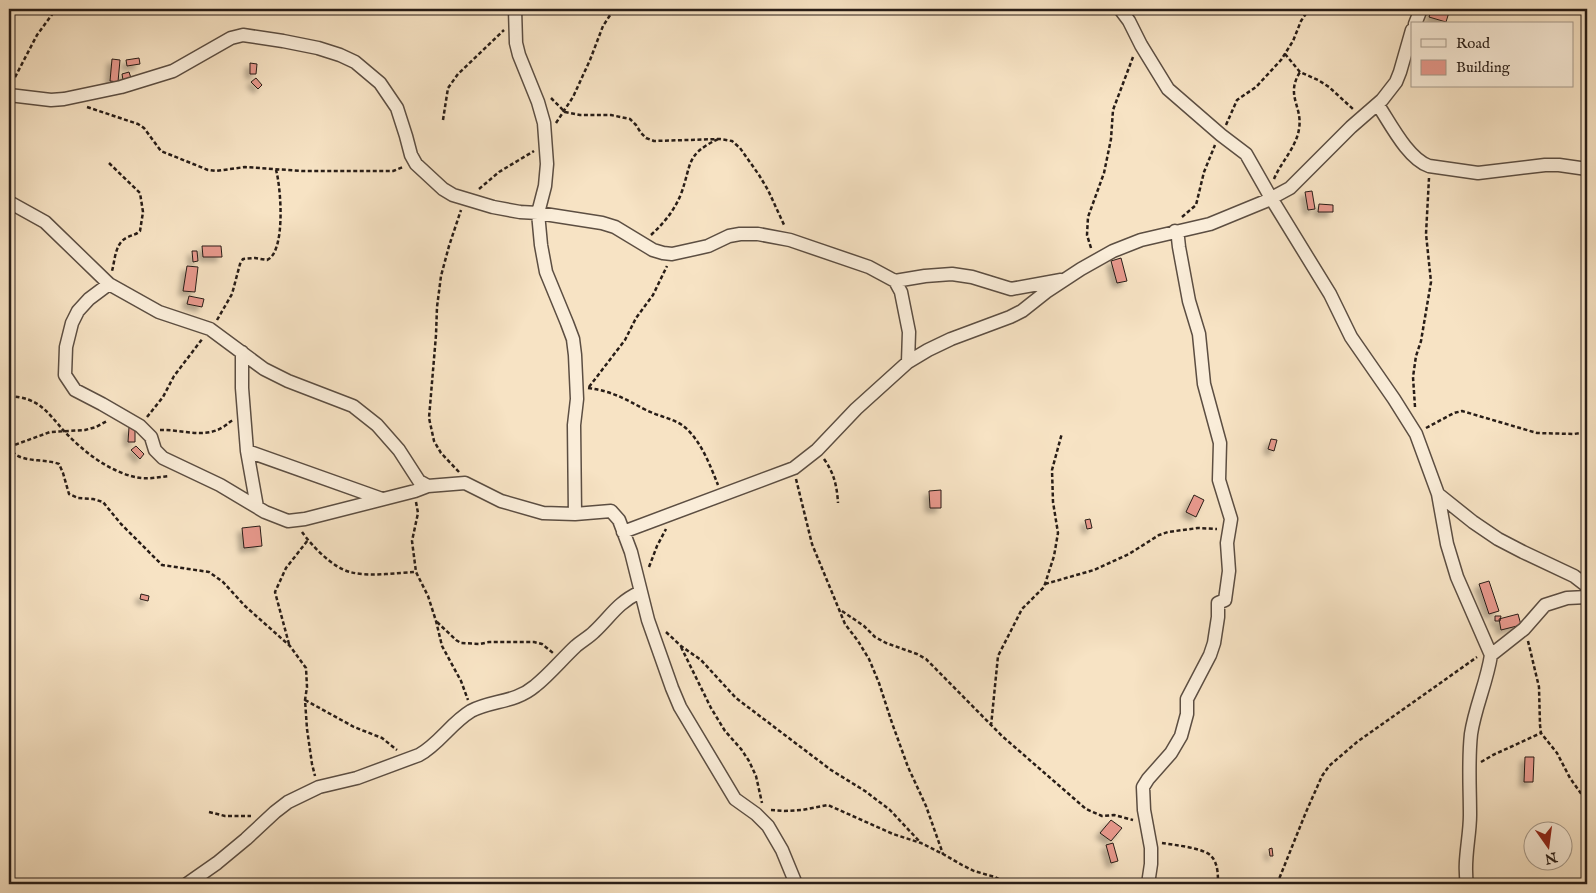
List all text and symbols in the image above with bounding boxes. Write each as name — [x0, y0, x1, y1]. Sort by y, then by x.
legend — [1411, 22, 1574, 88]
text: Road — [1456, 34, 1491, 53]
text: Building — [1456, 58, 1511, 77]
north arrow — [1524, 820, 1574, 870]
text: N — [1543, 847, 1560, 868]

